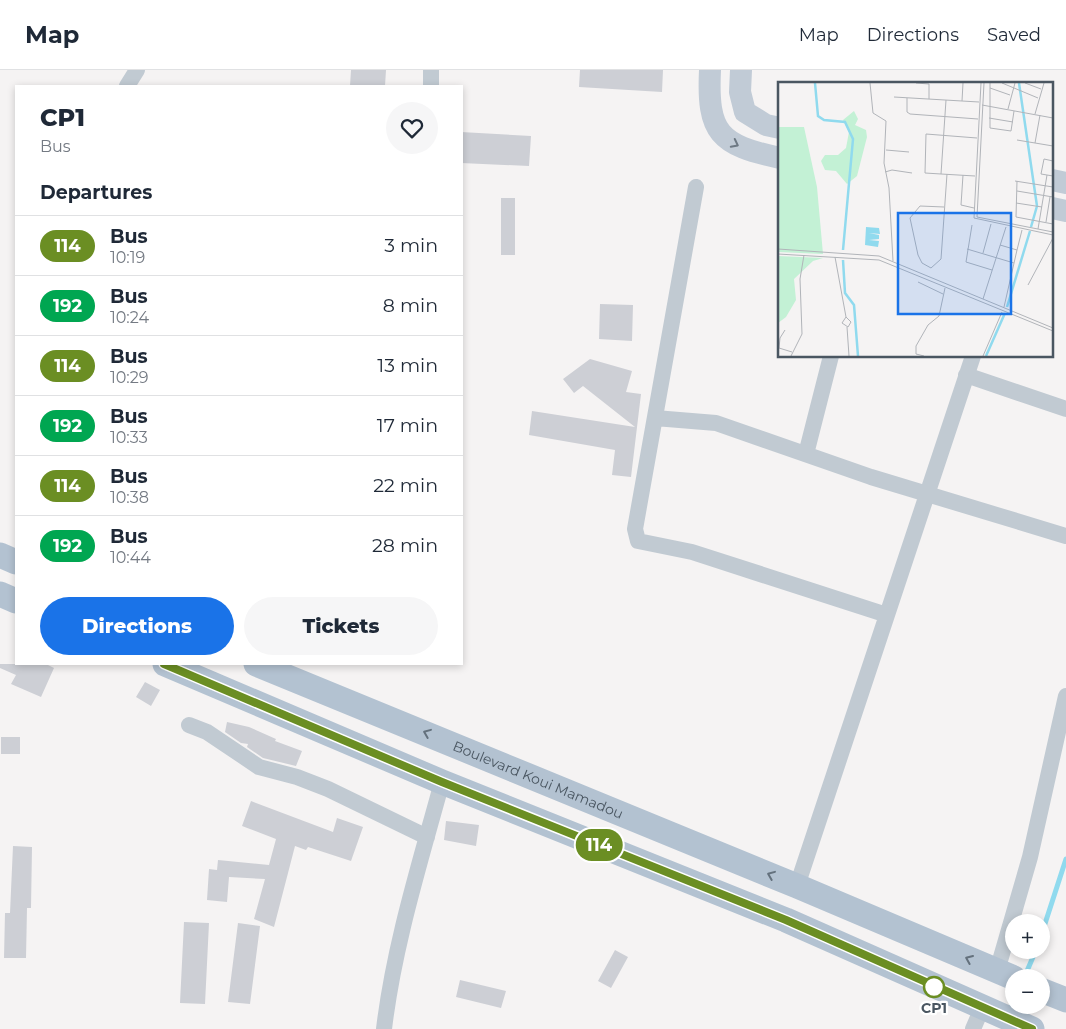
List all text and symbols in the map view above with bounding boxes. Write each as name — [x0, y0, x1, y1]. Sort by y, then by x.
text: Map — [25, 20, 79, 49]
text: Map — [799, 24, 839, 46]
text: Directions — [867, 24, 959, 46]
text: Saved — [987, 24, 1041, 46]
inset map — [778, 82, 1054, 358]
button: heart — [386, 102, 438, 154]
text: CP1 — [40, 103, 85, 132]
text: Bus — [40, 137, 71, 156]
one-way arrow — [729, 138, 738, 148]
text: Departures — [40, 181, 152, 204]
text: Bus — [110, 225, 148, 248]
text: 3 min — [384, 234, 438, 257]
text: 114 — [54, 235, 81, 257]
text: 10:19 — [110, 248, 145, 267]
text: Bus — [110, 285, 148, 308]
text: 8 min — [383, 294, 438, 317]
text: 192 — [53, 295, 82, 317]
text: 10:24 — [110, 308, 149, 327]
text: Bus — [110, 345, 148, 368]
text: 13 min — [377, 354, 438, 377]
text: 114 — [54, 355, 81, 377]
text: 10:29 — [110, 368, 149, 387]
text: Bus — [110, 405, 148, 428]
text: 17 min — [377, 414, 438, 437]
text: 192 — [53, 415, 82, 437]
text: 10:33 — [110, 428, 148, 447]
text: Bus — [110, 465, 148, 488]
text: 22 min — [373, 474, 438, 497]
text: 114 — [54, 475, 81, 497]
text: 10:38 — [110, 488, 149, 507]
text: Bus — [110, 525, 148, 548]
text: 28 min — [372, 534, 438, 557]
text: 192 — [53, 535, 82, 557]
text: 10:44 — [110, 548, 151, 567]
button: Directions — [40, 597, 234, 655]
button: Tickets — [244, 597, 438, 655]
one-way arrow — [423, 729, 431, 739]
street label: Boulevard Koui Mamadou — [450, 737, 626, 823]
line badge: 114 — [570, 829, 628, 861]
text: 114 — [586, 834, 612, 856]
one-way arrow — [767, 871, 776, 881]
map controls — [1005, 914, 1050, 1014]
button: + — [1005, 914, 1050, 959]
one-way arrow — [965, 955, 974, 966]
button: − — [1005, 969, 1050, 1014]
marker: CP1 — [923, 976, 945, 998]
place label: CP1 — [921, 999, 947, 1017]

